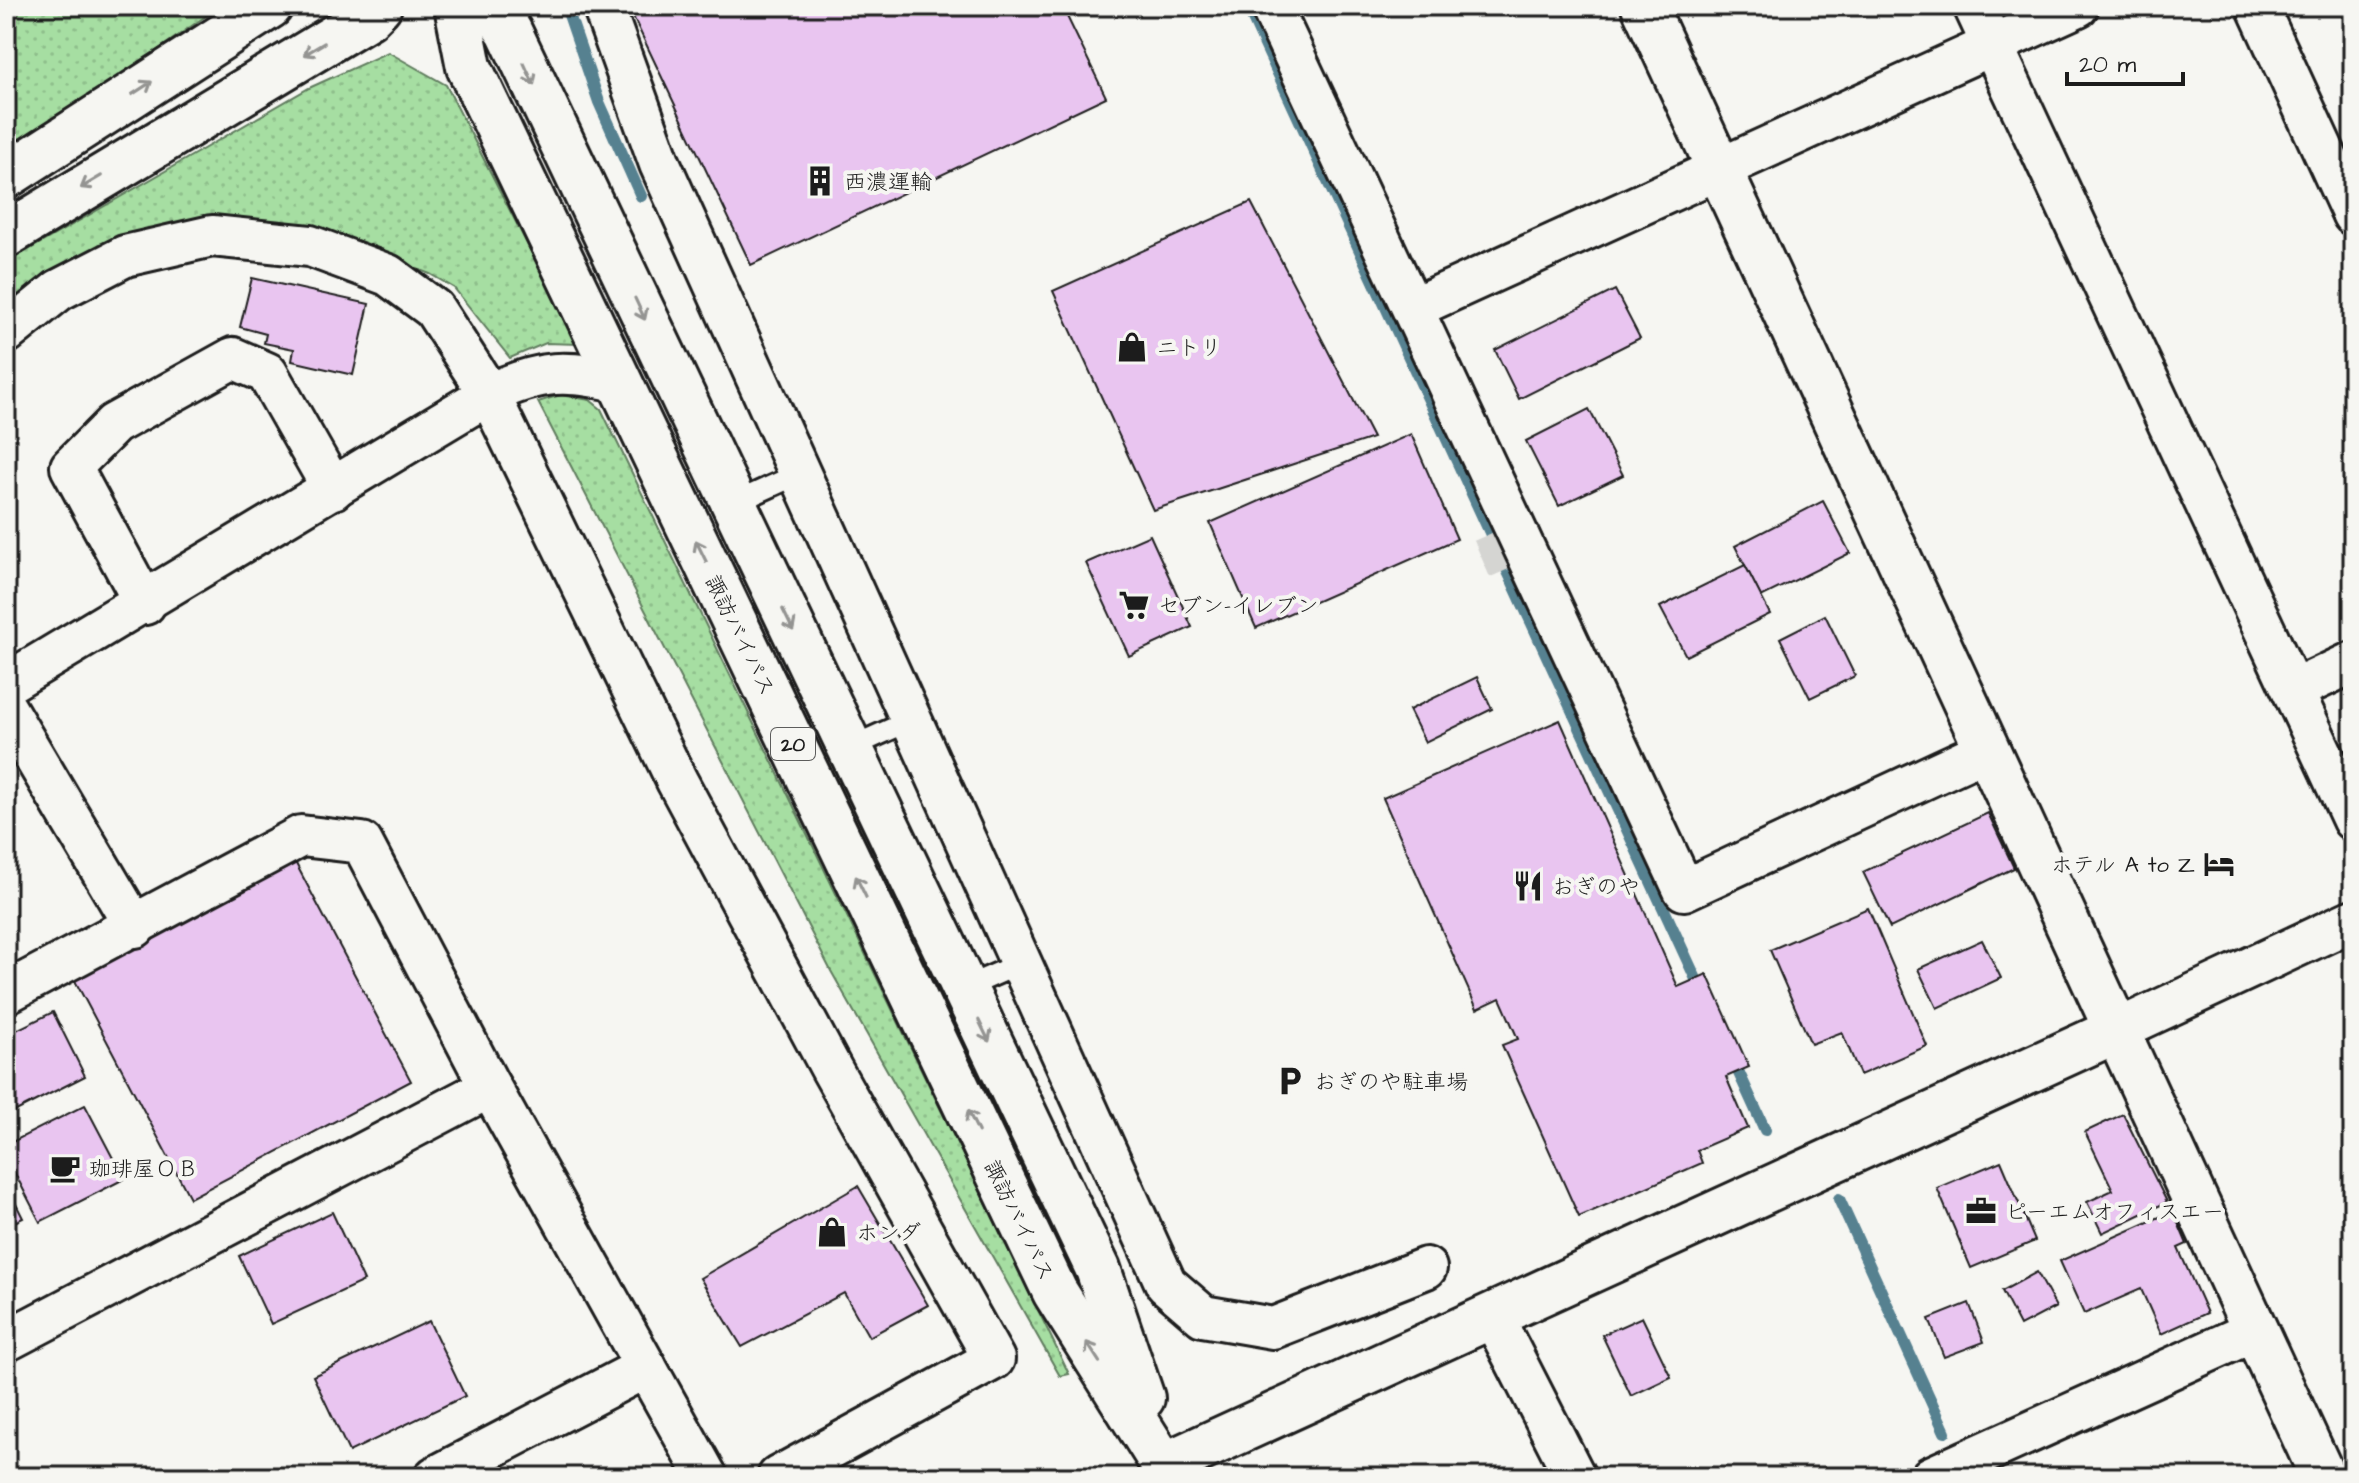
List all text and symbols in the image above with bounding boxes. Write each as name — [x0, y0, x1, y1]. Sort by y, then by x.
scale bar — [2067, 36, 2183, 86]
one-way arrow — [303, 41, 326, 57]
text: 20 m — [2079, 48, 2136, 82]
one-way arrow — [522, 61, 537, 85]
one-way arrow — [130, 80, 153, 96]
building icon: 西濃運輸 — [803, 164, 837, 198]
place label: 西濃運輸 — [844, 167, 932, 198]
one-way arrow — [80, 175, 103, 191]
one-way arrow — [633, 297, 648, 321]
shop icon: ニトリ — [1115, 330, 1149, 364]
place label: ニトリ — [1156, 333, 1222, 364]
one-way arrow — [693, 539, 708, 563]
street label: 諏訪バイパス — [697, 570, 782, 702]
supermarket icon: セブン-イレブン — [1117, 588, 1151, 622]
place label: セブン-イレブン — [1158, 591, 1319, 622]
one-way arrow — [781, 607, 796, 631]
road number: 20 — [771, 728, 815, 760]
hotel icon: ホテル A to Z — [2202, 847, 2236, 881]
place label: ホテル A to Z — [2051, 850, 2195, 881]
restaurant icon: おぎのや — [1511, 869, 1545, 903]
place label: おぎのや — [1552, 872, 1640, 903]
one-way arrow — [853, 875, 868, 899]
one-way arrow — [977, 1019, 992, 1043]
parking icon: おぎのや駐車場 — [1273, 1064, 1307, 1098]
place label: おぎのや駐車場 — [1314, 1067, 1468, 1098]
one-way arrow — [965, 1110, 980, 1134]
cafe icon: 珈琲屋ＯＢ — [48, 1151, 82, 1185]
place label: 珈琲屋ＯＢ — [89, 1154, 199, 1185]
street label: 諏訪バイパス — [976, 1155, 1061, 1287]
office icon: ピーエムオフィスエー — [1964, 1194, 1998, 1228]
place label: ピーエムオフィスエー — [2005, 1197, 2224, 1228]
shop icon: ホンダ — [815, 1215, 849, 1249]
place label: ホンダ — [856, 1218, 921, 1249]
one-way arrow — [1084, 1341, 1100, 1364]

